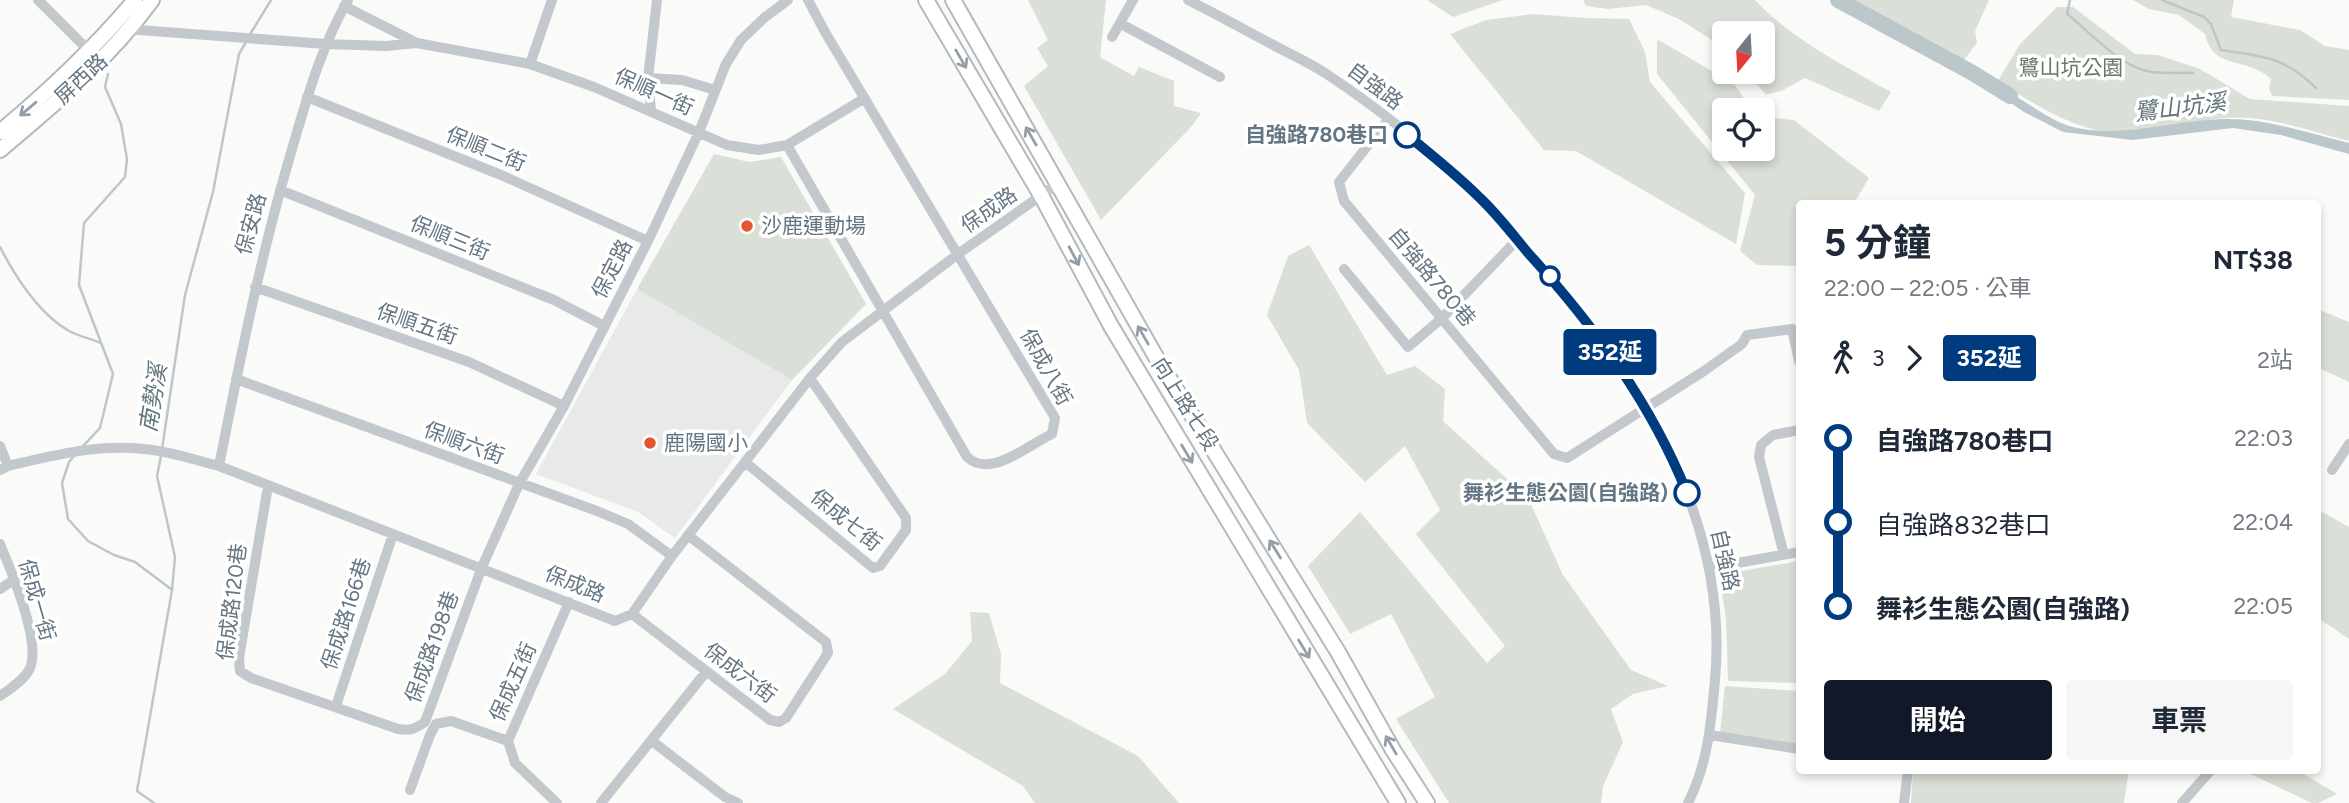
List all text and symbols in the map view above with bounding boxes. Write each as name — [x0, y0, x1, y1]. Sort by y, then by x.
north arrow — [1712, 21, 1774, 84]
map controls — [1712, 21, 1775, 161]
street label: 屏西路 — [49, 48, 112, 109]
one-way arrow — [954, 48, 968, 68]
park label: 鷺山坑公園 — [2019, 55, 2124, 80]
street label: 自強路 — [1343, 57, 1408, 115]
street label: 保順一街 — [611, 63, 698, 120]
water label: 鷺山坑溪 — [2133, 87, 2230, 127]
button: locate — [1712, 98, 1775, 161]
one-way arrow — [19, 101, 37, 117]
street label: 保順二街 — [443, 121, 530, 176]
place label: 自強路780巷口 — [1245, 122, 1388, 147]
marker: 自強路780巷口 — [1394, 122, 1420, 148]
one-way arrow — [1024, 127, 1038, 147]
street label: 保成路 — [956, 181, 1022, 238]
street label: 保安路 — [230, 190, 271, 258]
street label: 保順三街 — [407, 210, 494, 265]
place label: 沙鹿運動場 — [761, 213, 866, 238]
marker: 沙鹿運動場 — [739, 218, 755, 234]
text: 5 分鐘 — [1824, 220, 1931, 266]
street label: 自強路780巷 — [1384, 222, 1481, 331]
street label: 保定路 — [586, 235, 637, 303]
text: NT$38 — [2213, 244, 2293, 276]
one-way arrow — [1068, 245, 1081, 266]
unlabelled marker — [1540, 266, 1560, 286]
text: 22:00 – 22:05 · 公車 — [1824, 274, 2032, 302]
street label: 保順五街 — [373, 298, 461, 349]
street label: 保成八街 — [1015, 324, 1078, 410]
one-way arrow — [1136, 325, 1150, 345]
line badge: 352延 — [1561, 329, 1659, 375]
text: 352延 — [1577, 337, 1643, 366]
icon: walk — [1824, 339, 1862, 377]
icon: forward — [1895, 339, 1933, 377]
text: 352延 — [1957, 343, 2022, 372]
text: 3 — [1872, 344, 1885, 372]
text: 2站 — [2257, 346, 2293, 374]
street label: 向上路七段 — [1147, 353, 1224, 455]
water label: 南勢溪 — [134, 359, 173, 434]
street label: 保順六街 — [420, 416, 508, 469]
text: 22:03 — [2234, 424, 2293, 452]
text: 自強路780巷口 — [1876, 425, 2053, 457]
place label: 鹿陽國小 — [664, 430, 748, 455]
marker: 鹿陽國小 — [642, 435, 658, 451]
one-way arrow — [1180, 443, 1194, 463]
place label: 舞衫生態公園(自強路) — [1463, 480, 1668, 505]
marker: 舞衫生態公園(自強路) — [1674, 480, 1700, 506]
street label: 保成七街 — [806, 483, 887, 556]
text: 22:04 — [2232, 508, 2293, 536]
text: 自強路832巷口 — [1876, 509, 2051, 541]
street label: 自強路 — [1706, 526, 1745, 593]
one-way arrow — [1267, 540, 1281, 560]
street label: 保成路120巷 — [212, 542, 251, 662]
street label: 保成路166巷 — [316, 555, 375, 673]
street label: 保成一街 — [14, 556, 61, 644]
street label: 保成路 — [541, 560, 609, 607]
street label: 保成路198巷 — [400, 587, 463, 706]
text: 22:05 — [2233, 592, 2293, 620]
text: 舞衫生態公園(自強路) — [1876, 593, 2130, 625]
street label: 保成六街 — [699, 637, 781, 708]
street label: 保成五街 — [484, 638, 541, 725]
one-way arrow — [1297, 638, 1311, 658]
button: 開始 — [1824, 680, 2052, 760]
button: 車票 — [2066, 680, 2293, 760]
one-way arrow — [1383, 735, 1397, 755]

